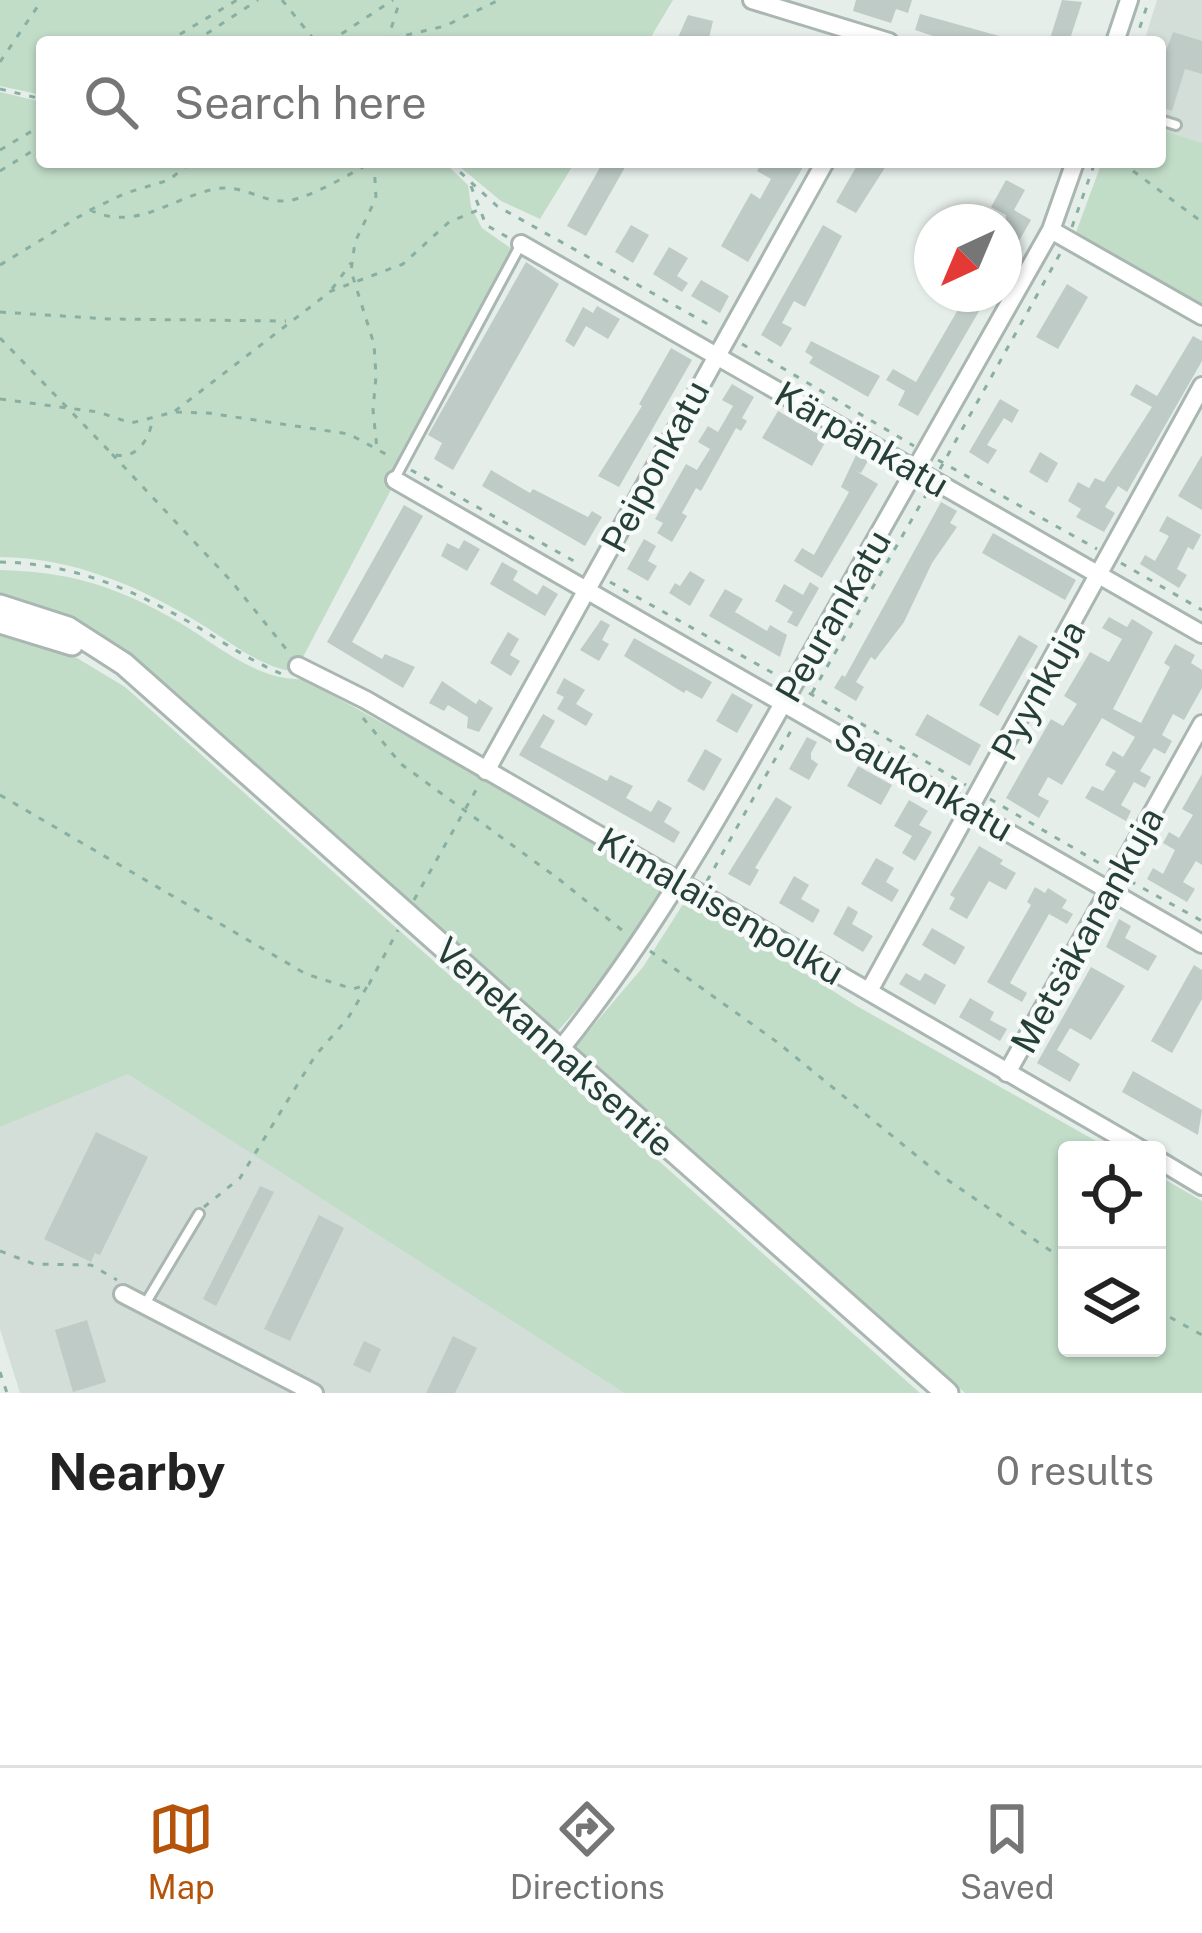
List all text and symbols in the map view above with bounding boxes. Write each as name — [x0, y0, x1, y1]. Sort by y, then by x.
search box — [36, 36, 1166, 168]
icon: search — [78, 69, 144, 135]
text: Search here — [174, 76, 427, 129]
north arrow — [914, 204, 1022, 312]
street label: Kärpänkatu — [768, 372, 956, 506]
street label: Peiponkatu — [592, 373, 718, 559]
street label: Peurankatu — [767, 522, 899, 710]
street label: Pyynkuja — [982, 613, 1094, 767]
street label: Saukonkatu — [827, 714, 1021, 850]
street label: Metsäkanankuja — [1002, 800, 1172, 1060]
street label: Kimalaisenpolku — [591, 819, 851, 993]
street label: Venekannaksentie — [427, 929, 683, 1165]
map controls — [1058, 1141, 1166, 1357]
button: locate — [1058, 1141, 1166, 1249]
button: layers — [1058, 1249, 1166, 1357]
text: Nearby — [48, 1442, 225, 1501]
text: 0 results — [996, 1448, 1154, 1494]
tab: Map — [148, 1796, 215, 1906]
tab: Directions — [510, 1796, 665, 1906]
tab: Saved — [960, 1796, 1054, 1906]

